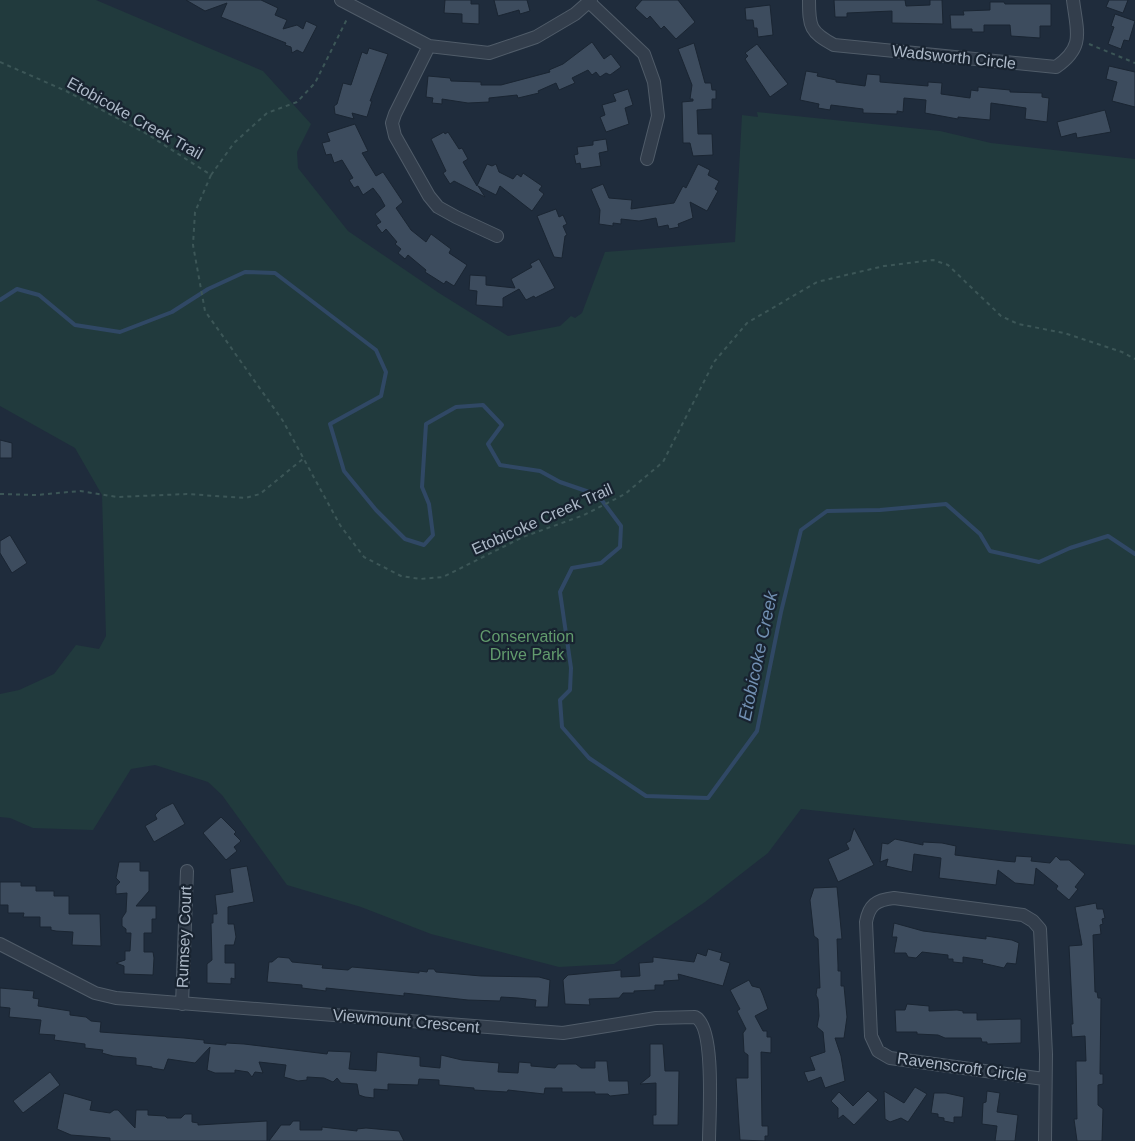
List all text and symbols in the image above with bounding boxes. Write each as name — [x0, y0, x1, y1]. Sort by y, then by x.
street label: Wadsworth Circle — [891, 42, 1017, 72]
street label: Etobicoke Creek Trail — [64, 74, 206, 162]
street label: Etobicoke Creek Trail — [469, 480, 615, 558]
water label: Etobicoke Creek — [734, 588, 782, 723]
park label: Conservation Drive Park — [480, 628, 574, 663]
street label: Rumsey Court — [174, 885, 194, 988]
street label: Viewmount Crescent — [332, 1006, 481, 1036]
street label: Ravenscroft Circle — [896, 1049, 1028, 1085]

